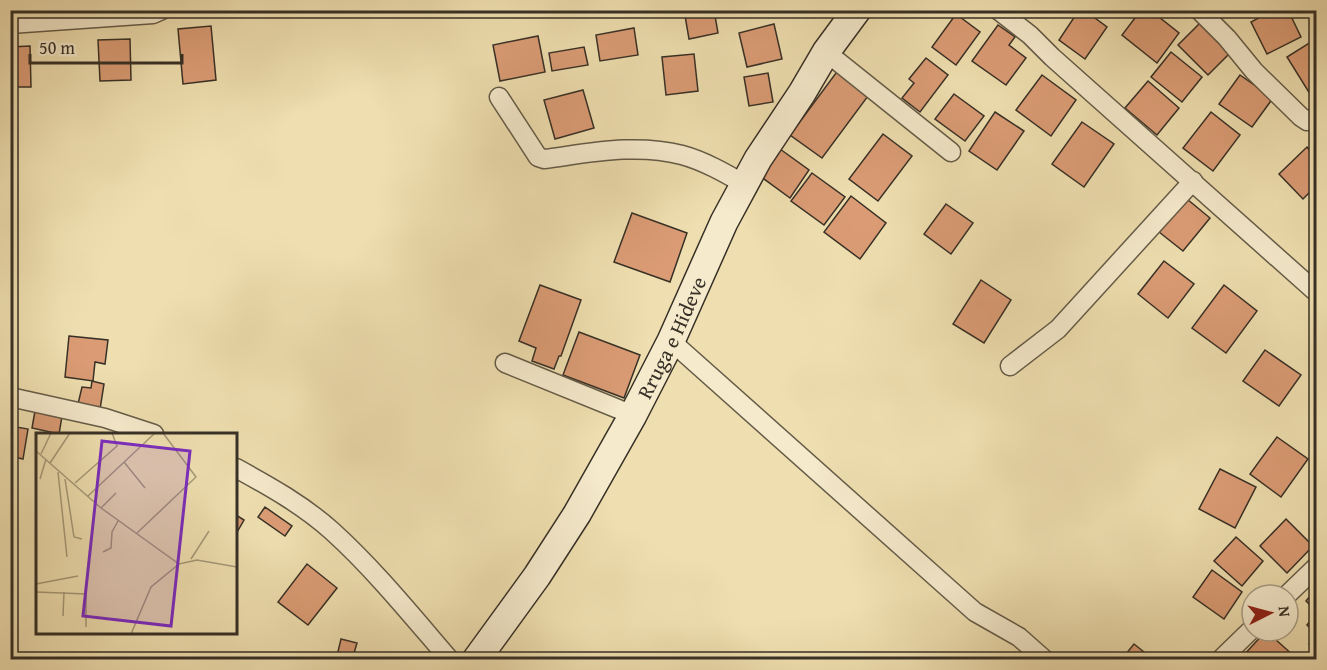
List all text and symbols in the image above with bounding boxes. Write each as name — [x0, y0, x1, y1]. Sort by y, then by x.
scale bar — [30, 27, 182, 65]
text: 50 m — [39, 34, 75, 61]
street label: Rruga e Hideve — [629, 271, 714, 404]
inset map — [36, 433, 237, 634]
north arrow — [1240, 583, 1300, 643]
text: N — [1272, 605, 1297, 618]

